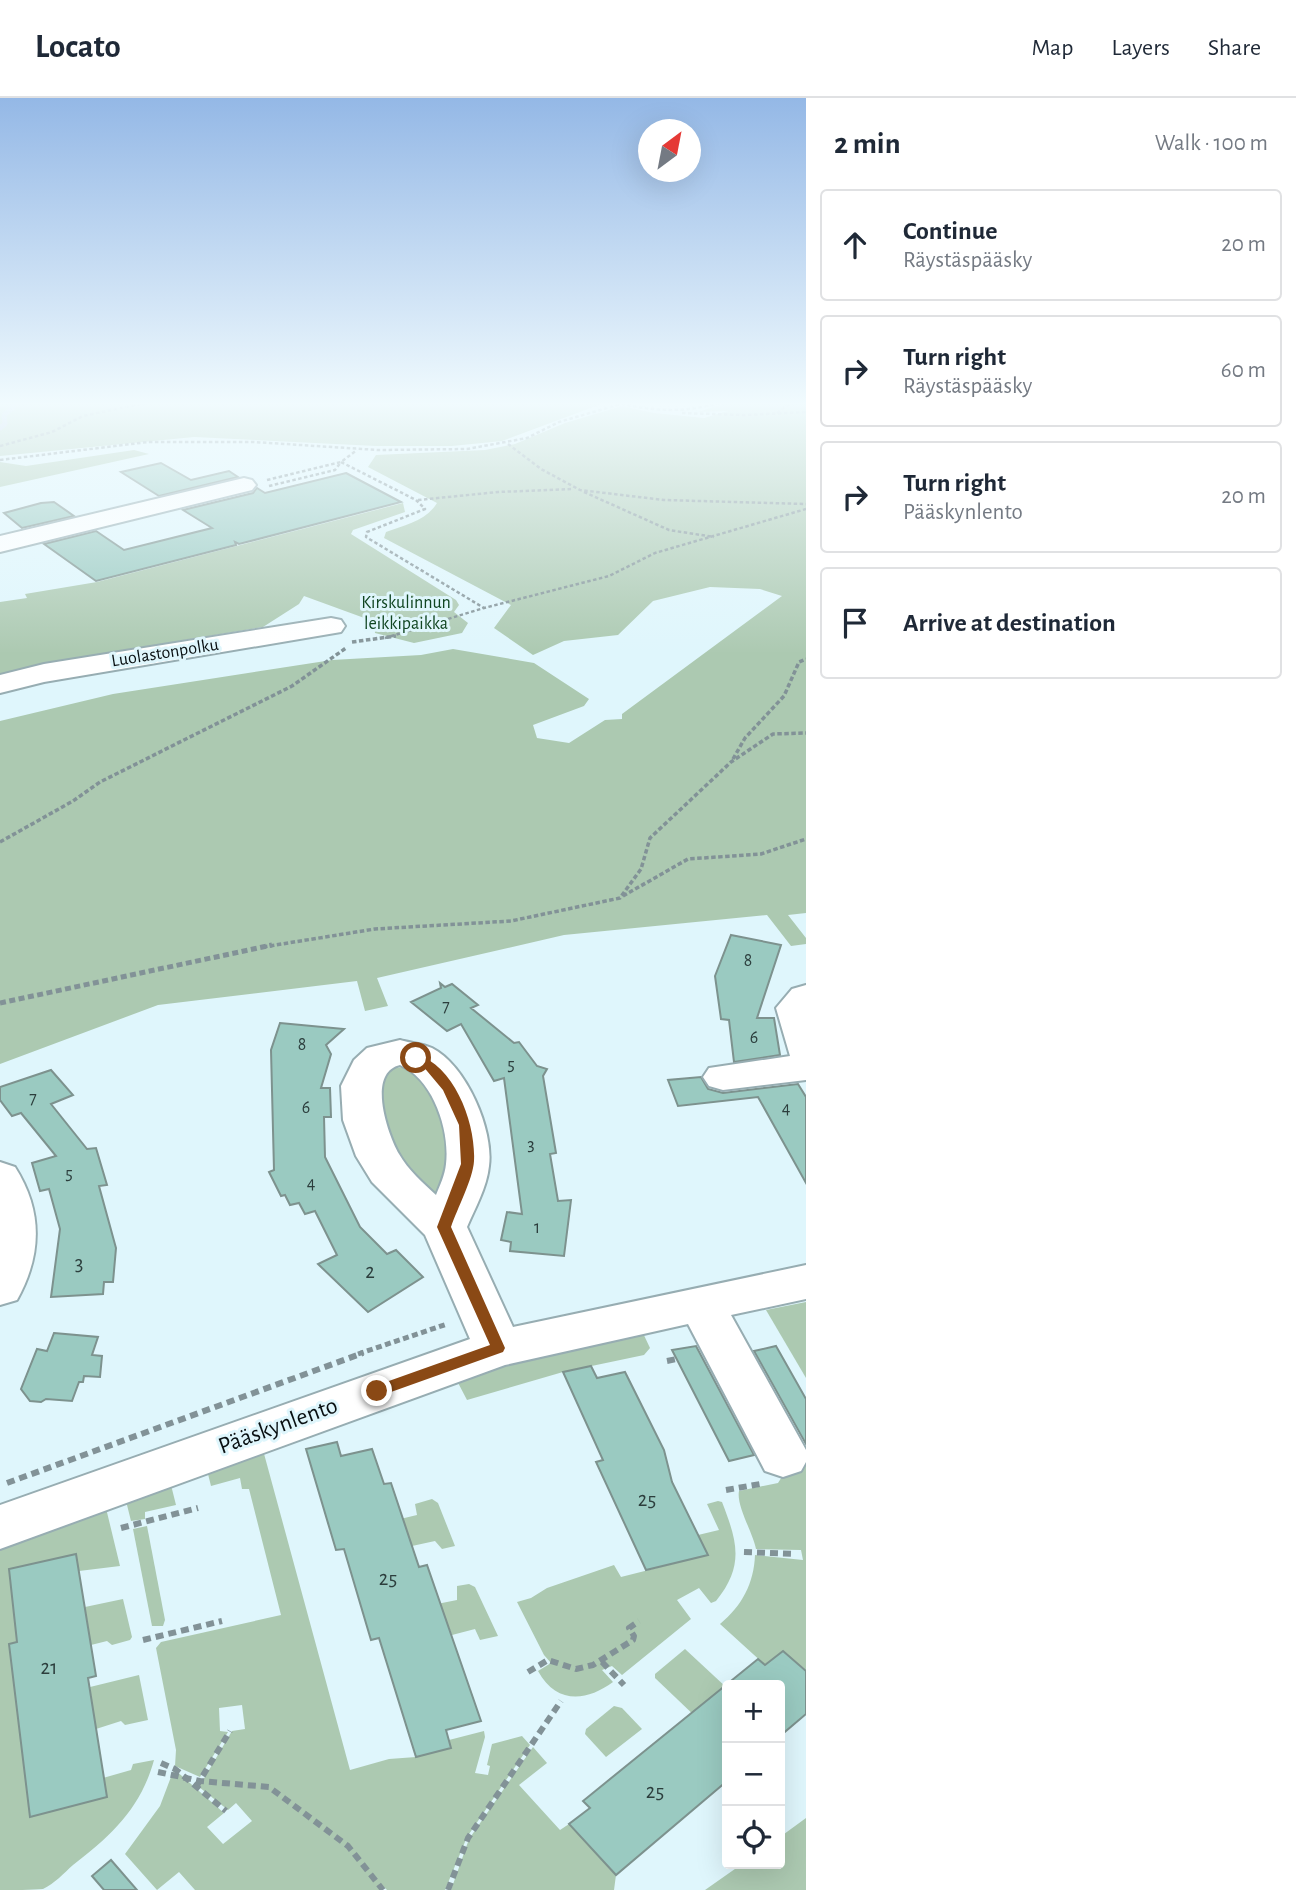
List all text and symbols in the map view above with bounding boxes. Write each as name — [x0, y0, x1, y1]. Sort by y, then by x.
text: Locato — [35, 31, 121, 64]
text: Map — [1031, 36, 1073, 60]
text: Layers — [1111, 36, 1170, 60]
text: Share — [1208, 36, 1261, 60]
north arrow — [638, 119, 701, 182]
text: 2 min — [834, 129, 901, 159]
text: Walk · 100 m — [1155, 132, 1268, 155]
text: Continue — [903, 218, 998, 244]
icon: ahead — [836, 226, 874, 264]
text: 20 m — [1221, 233, 1266, 256]
text: Räystäspääsky — [903, 249, 1032, 272]
text: Turn right — [903, 344, 1006, 370]
icon: right — [836, 352, 874, 390]
text: 60 m — [1221, 359, 1266, 382]
text: Räystäspääsky — [903, 375, 1032, 398]
text: Turn right — [903, 470, 1006, 496]
icon: right — [836, 478, 874, 516]
text: 20 m — [1221, 485, 1266, 508]
text: Pääskynlento — [903, 501, 1023, 524]
park label: Kirskulinnun leikkipaikka — [361, 594, 451, 633]
icon: arrive — [836, 604, 874, 642]
text: Arrive at destination — [903, 610, 1116, 636]
street label: Luolastonpolku — [110, 636, 220, 670]
house number: 8 — [744, 952, 752, 970]
house number: 7 — [442, 998, 450, 1016]
house number: 6 — [750, 1029, 758, 1047]
house number: 8 — [298, 1036, 306, 1054]
route start — [400, 1042, 431, 1073]
house number: 5 — [507, 1056, 515, 1074]
house number: 7 — [29, 1090, 37, 1108]
house number: 6 — [302, 1099, 310, 1117]
house number: 4 — [782, 1100, 791, 1118]
house number: 3 — [527, 1136, 535, 1154]
house number: 5 — [65, 1165, 73, 1183]
house number: 4 — [307, 1175, 316, 1193]
house number: 1 — [534, 1219, 540, 1237]
house number: 3 — [75, 1253, 83, 1274]
house number: 2 — [365, 1261, 375, 1282]
route end — [361, 1375, 392, 1406]
street label: Pääskynlento — [215, 1393, 341, 1459]
house number: 25 — [638, 1489, 656, 1510]
house number: 25 — [379, 1568, 397, 1589]
house number: 21 — [41, 1657, 57, 1678]
map controls — [722, 1680, 785, 1869]
button: + — [722, 1680, 785, 1743]
button: − — [722, 1743, 785, 1806]
house number: 25 — [646, 1781, 664, 1802]
button: locate — [722, 1806, 785, 1869]

